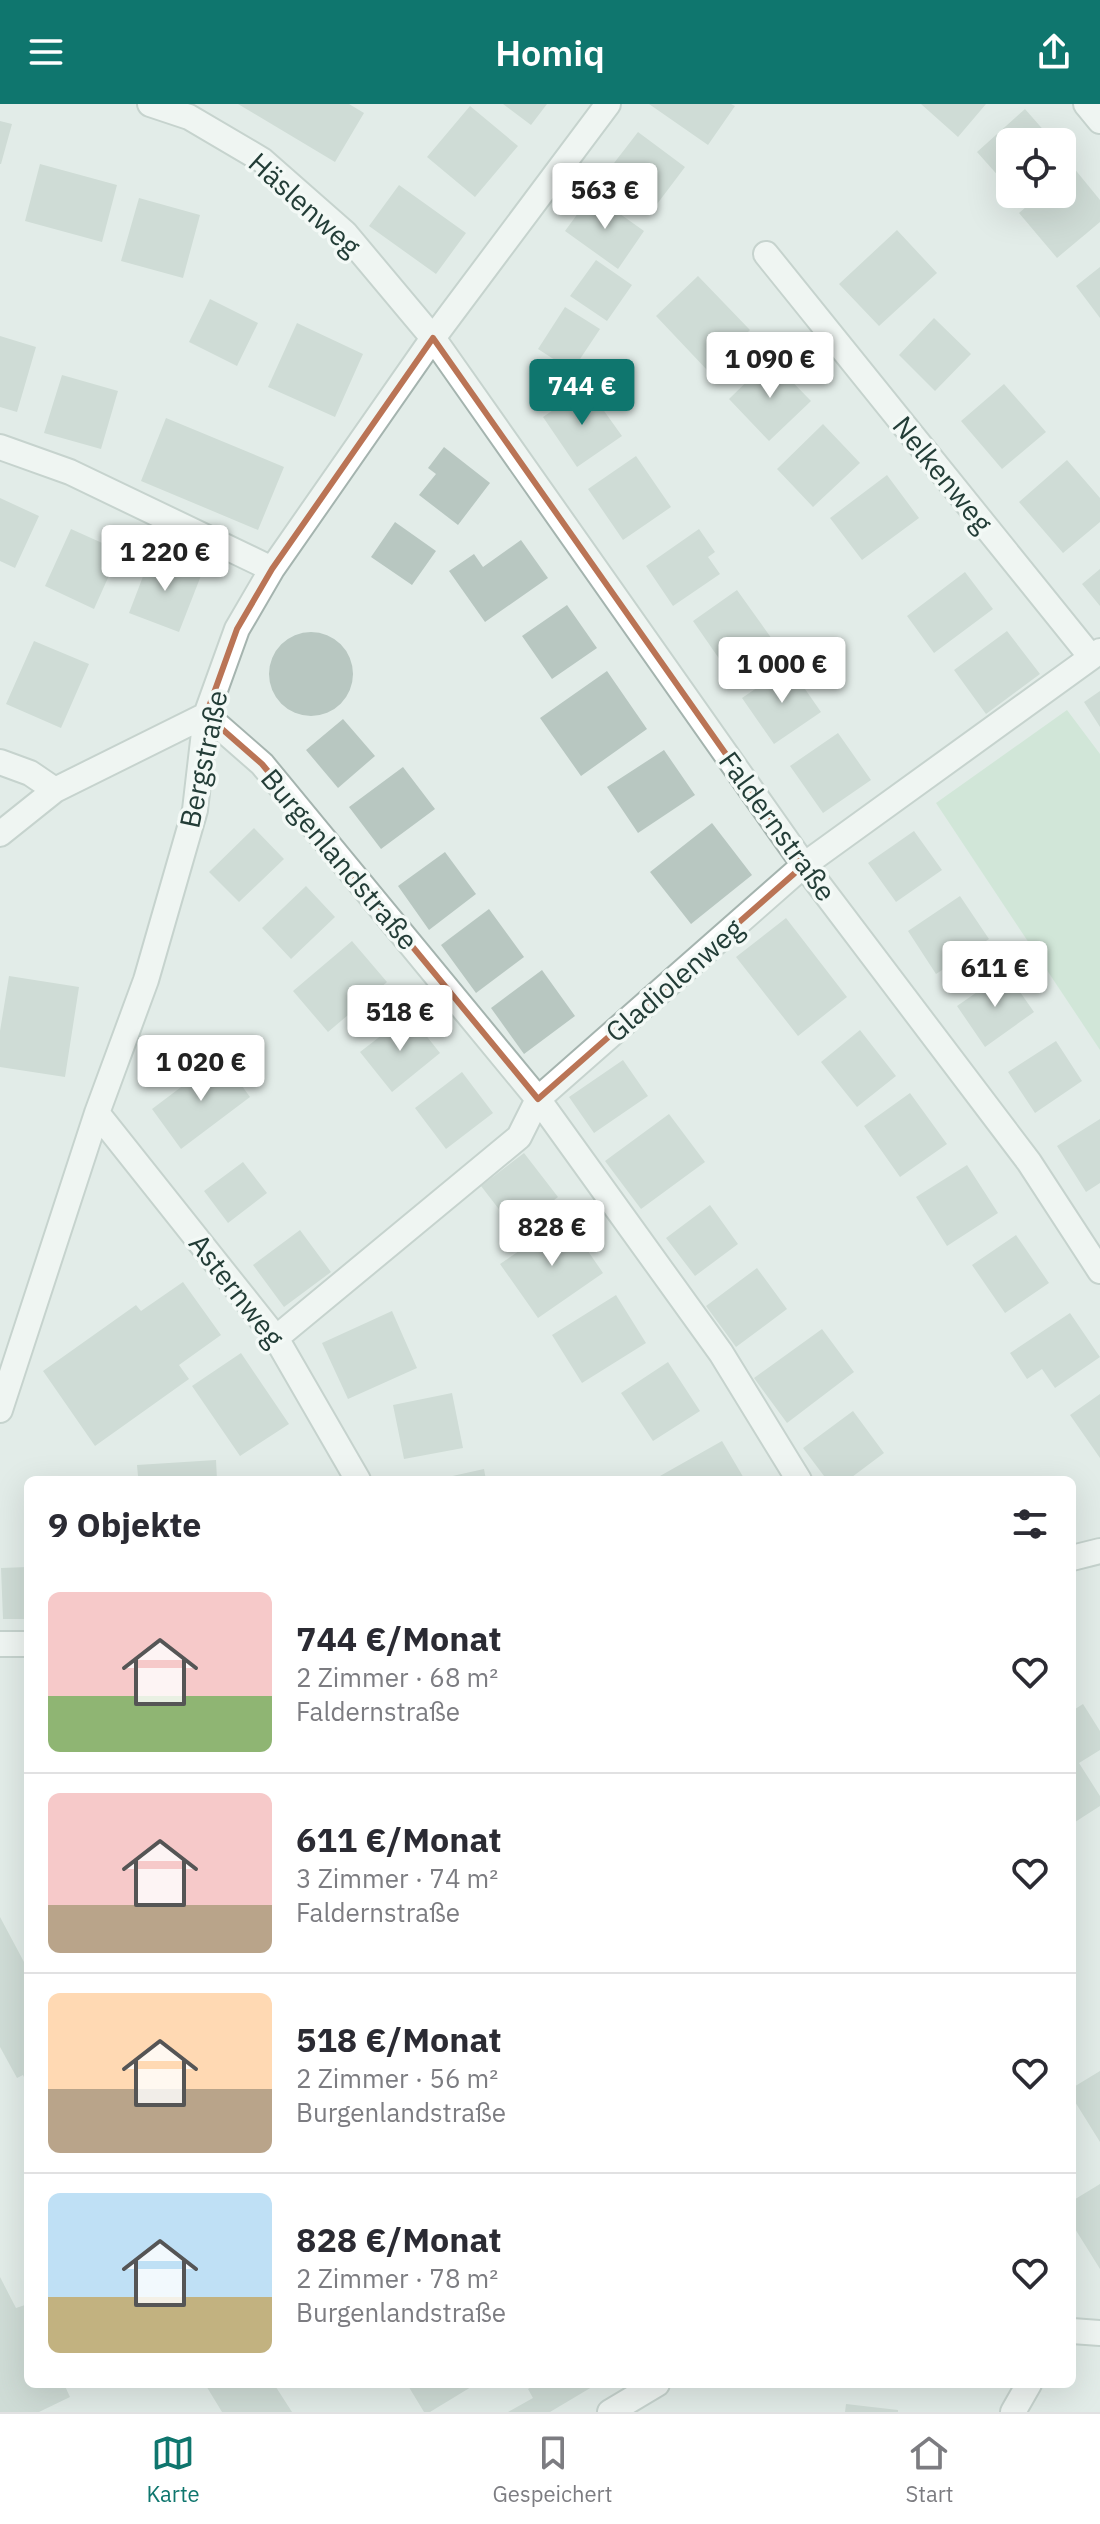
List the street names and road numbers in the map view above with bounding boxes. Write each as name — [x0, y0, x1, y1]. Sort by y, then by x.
street label: Häslenweg — [241, 144, 369, 264]
street label: Nelkenweg — [885, 408, 1001, 540]
street label: Bergstraße — [170, 687, 236, 831]
street label: Faldernstraße — [711, 744, 845, 908]
street label: Burgenlandstraße — [253, 761, 427, 957]
street label: Gladiolenweg — [597, 910, 751, 1050]
street label: Asternweg — [181, 1226, 293, 1354]

